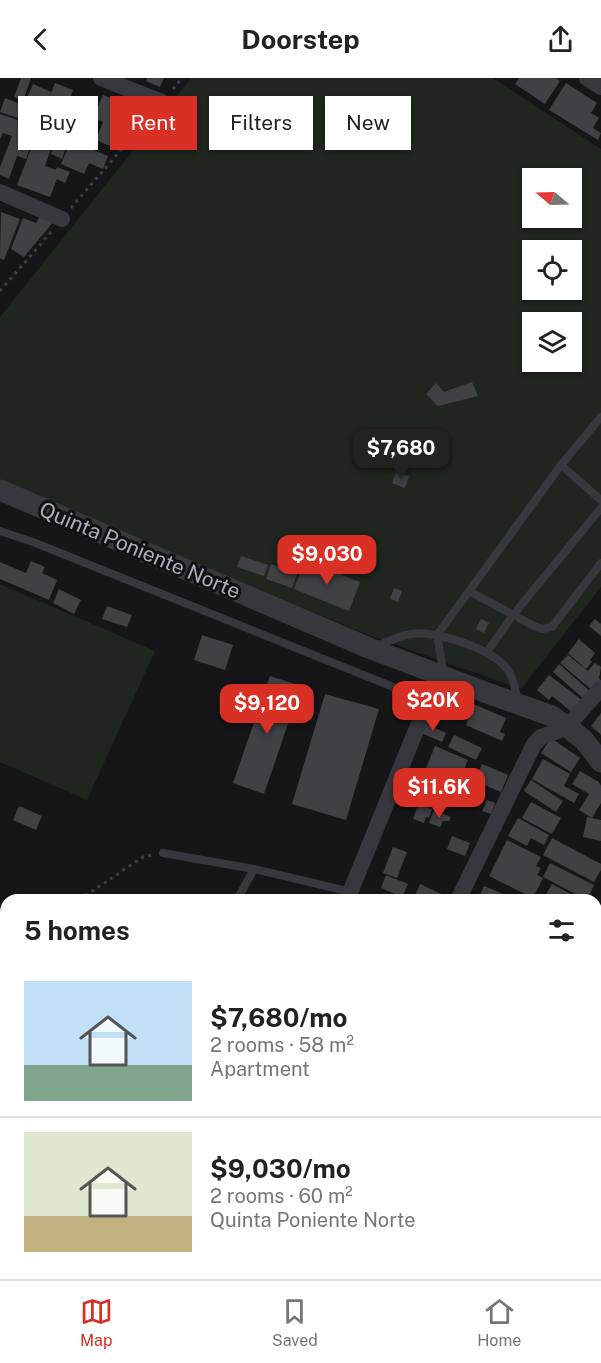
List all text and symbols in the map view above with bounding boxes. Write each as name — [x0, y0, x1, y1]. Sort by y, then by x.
icon: back — [24, 23, 57, 56]
text: Doorstep — [241, 23, 360, 55]
icon: share — [544, 23, 577, 56]
chip: Buy — [18, 96, 98, 150]
chip: Rent — [110, 96, 197, 150]
chip: Filters — [209, 96, 313, 150]
chip: New — [325, 96, 411, 150]
north arrow — [522, 168, 582, 228]
map controls — [522, 168, 582, 372]
button: locate — [522, 240, 582, 300]
button: layers — [522, 312, 582, 372]
pin: $7,680 — [352, 429, 450, 480]
text: $7,680 — [367, 436, 435, 460]
street label: Quinta Poniente Norte — [36, 496, 244, 604]
pin: $9,030 — [278, 535, 376, 586]
text: $9,030 — [291, 542, 363, 566]
pin: $20K — [397, 681, 469, 732]
pin: $9,120 — [218, 684, 316, 735]
text: $20K — [406, 688, 460, 712]
text: $9,120 — [234, 691, 300, 715]
pin: $11.6K — [390, 768, 488, 819]
text: $11.6K — [407, 775, 471, 799]
icon: filters — [545, 914, 578, 947]
text: 5 homes — [24, 915, 130, 946]
text: $7,680/mo — [210, 1002, 348, 1033]
icon: home — [72, 1005, 144, 1077]
text: 2 rooms · 58 m² — [210, 1033, 354, 1057]
text: Apartment — [210, 1057, 310, 1081]
text: $9,030/mo — [210, 1153, 351, 1184]
icon: home — [72, 1156, 144, 1228]
text: 2 rooms · 60 m² — [210, 1184, 353, 1208]
text: Quinta Poniente Norte — [210, 1208, 416, 1232]
tab: Map — [80, 1295, 113, 1350]
tab: Saved — [272, 1295, 318, 1350]
tab: Home — [477, 1295, 521, 1350]

